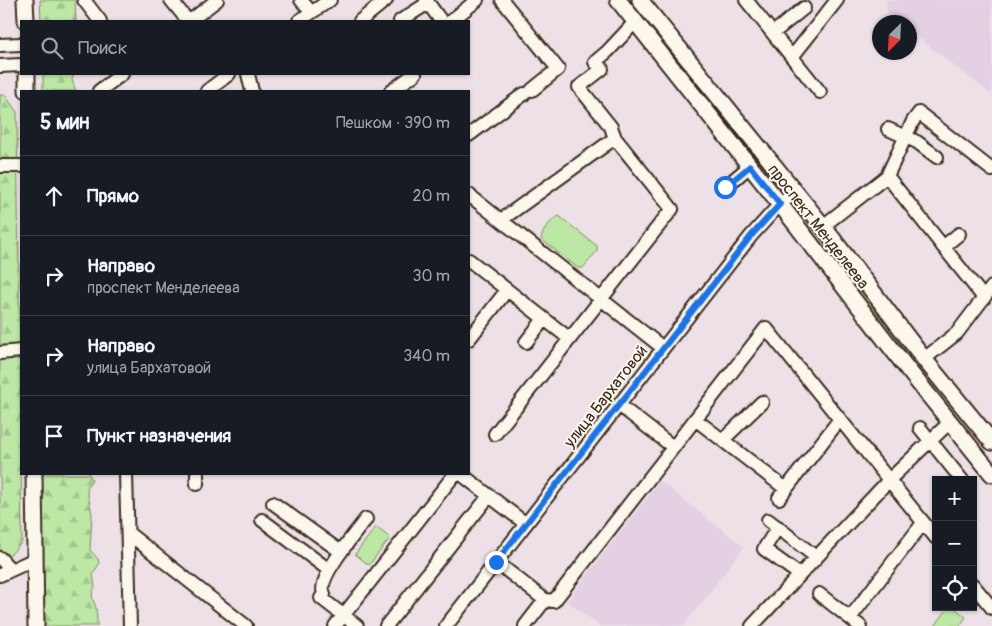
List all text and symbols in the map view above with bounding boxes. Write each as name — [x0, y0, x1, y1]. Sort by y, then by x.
north arrow — [872, 15, 917, 60]
search box — [20, 20, 470, 75]
icon: search — [38, 34, 66, 62]
text: Поиск — [78, 36, 128, 60]
text: 5 мин — [40, 109, 90, 136]
text: Пешком · 390 m — [336, 113, 450, 133]
street label: проспект Менделеева — [763, 160, 873, 293]
route start — [714, 176, 737, 199]
icon: ahead — [40, 182, 68, 210]
text: Прямо — [87, 184, 139, 208]
text: 20 m — [412, 186, 450, 206]
text: Направо — [87, 254, 155, 278]
icon: right — [40, 262, 68, 290]
text: 30 m — [412, 266, 450, 286]
text: проспект Менделеева — [87, 278, 240, 298]
text: Направо — [87, 334, 155, 358]
icon: right — [40, 342, 68, 370]
street label: улица Бархатовой — [559, 342, 652, 452]
text: 340 m — [403, 346, 450, 366]
text: улица Бархатовой — [87, 358, 211, 378]
icon: arrive — [40, 422, 68, 450]
text: Пункт назначения — [87, 424, 231, 448]
map controls — [932, 476, 977, 611]
button: + — [932, 476, 977, 521]
button: − — [932, 521, 977, 566]
route end — [485, 551, 508, 574]
button: locate — [932, 566, 977, 611]

